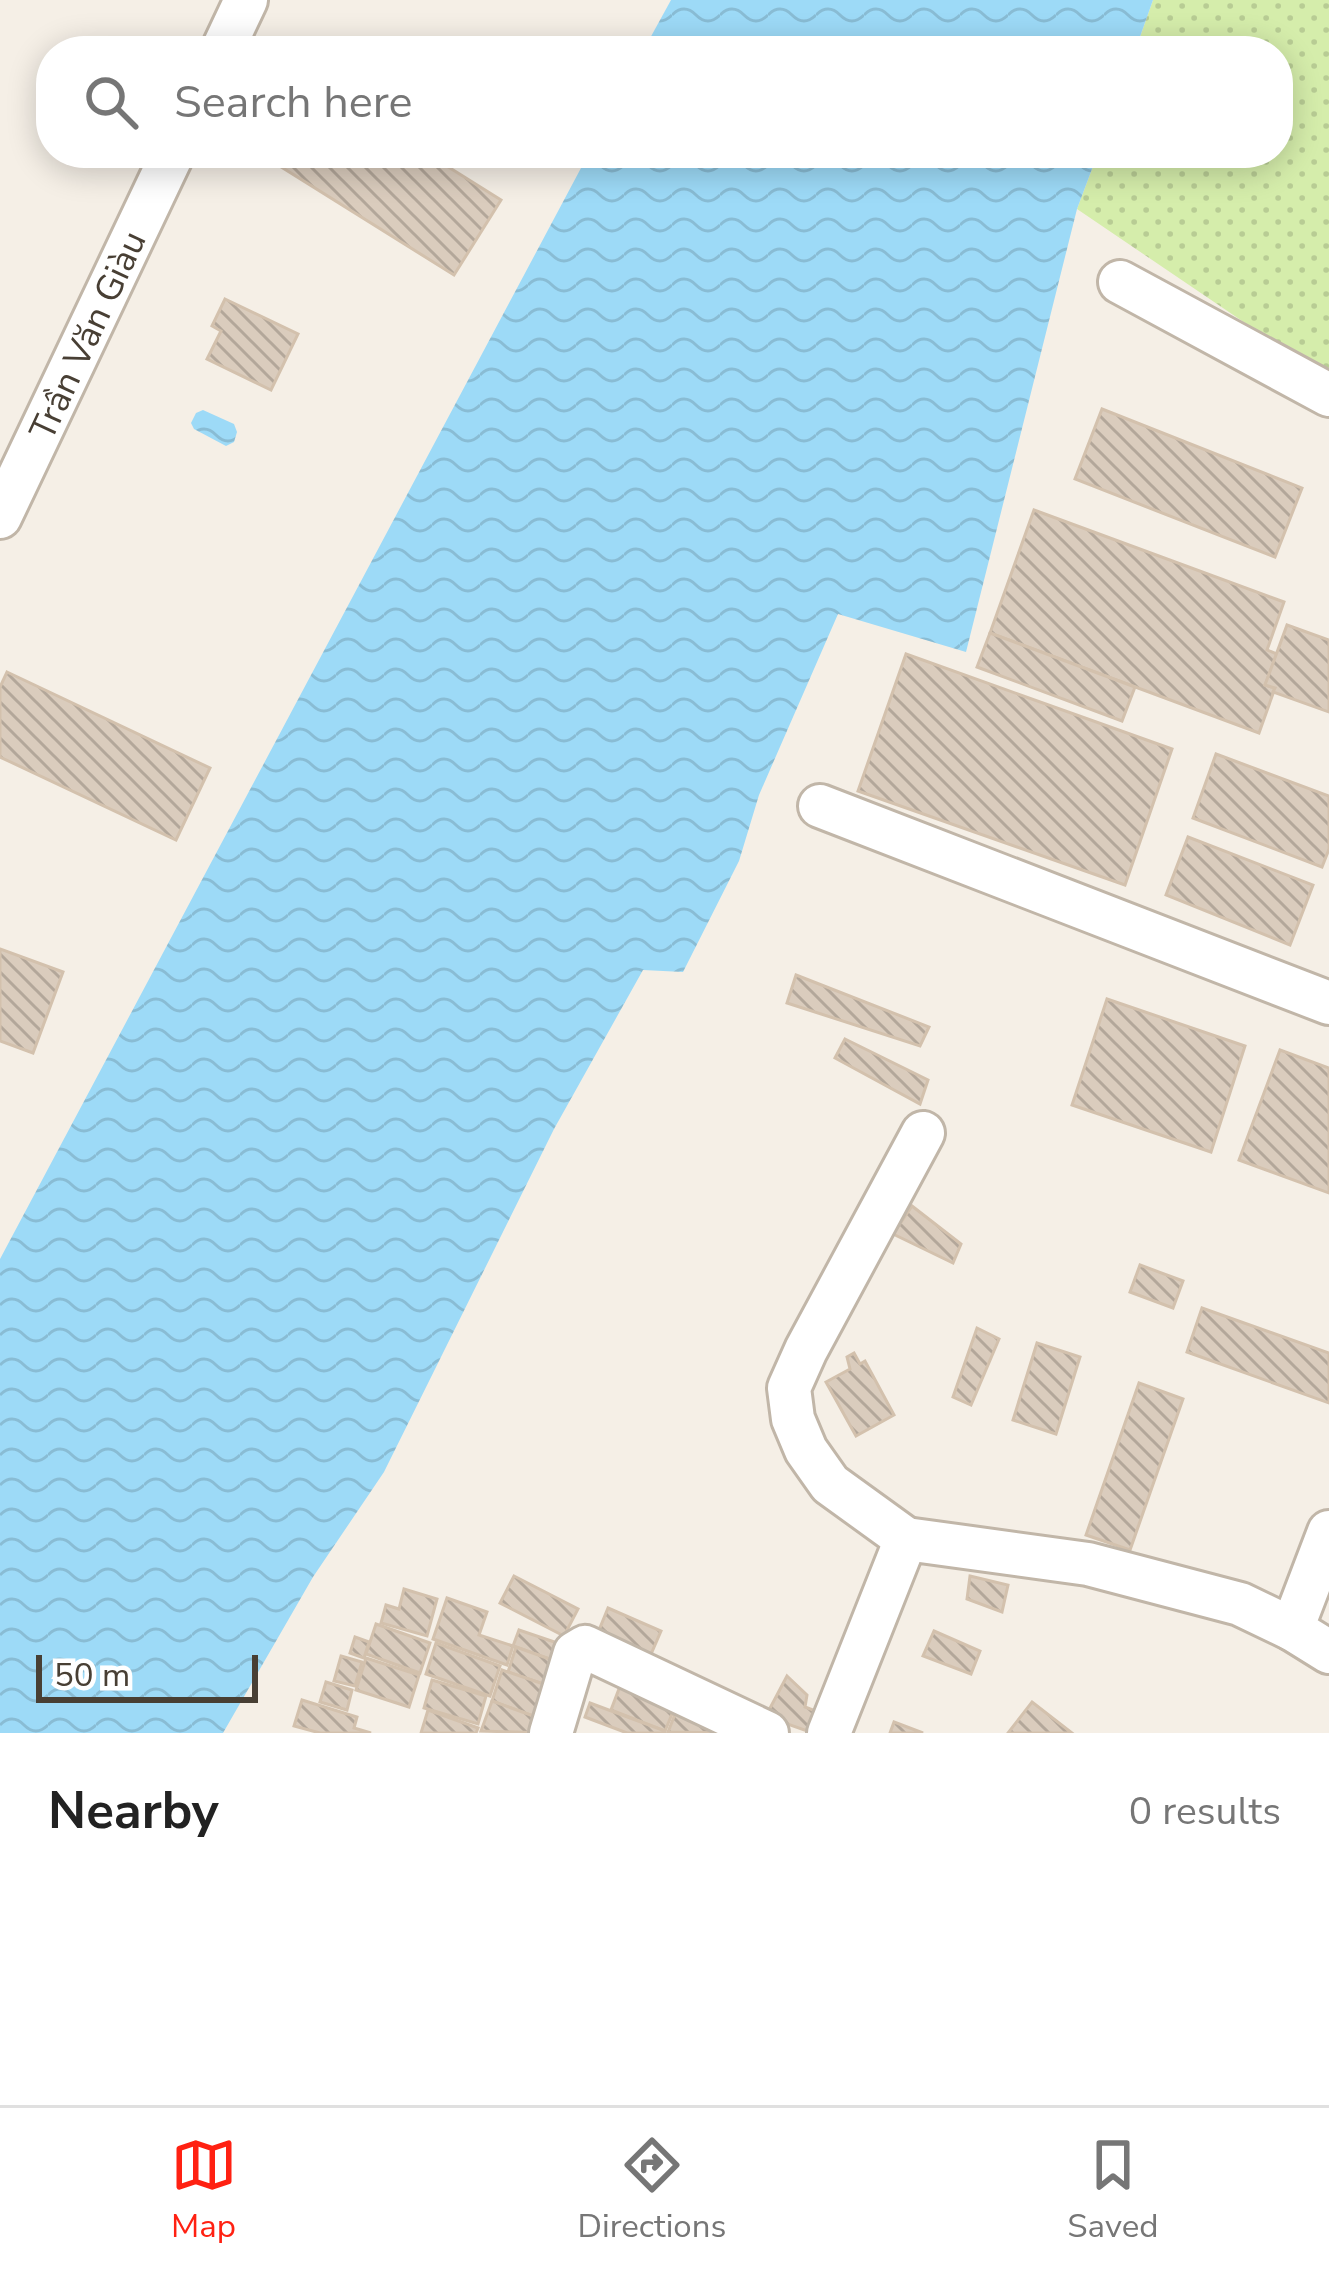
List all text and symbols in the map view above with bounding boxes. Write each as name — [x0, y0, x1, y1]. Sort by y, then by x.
search box — [36, 36, 1293, 168]
icon: search — [78, 69, 144, 135]
text: Search here — [174, 72, 413, 133]
street label: Trần Văn Giàu — [18, 223, 158, 448]
scale bar — [36, 1649, 258, 1702]
text: 50 m — [54, 1653, 130, 1698]
text: Nearby — [48, 1776, 219, 1846]
text: 0 results — [1129, 1785, 1281, 1838]
tab: Map — [171, 2132, 237, 2249]
tab: Directions — [578, 2132, 726, 2249]
tab: Saved — [1067, 2132, 1158, 2249]

